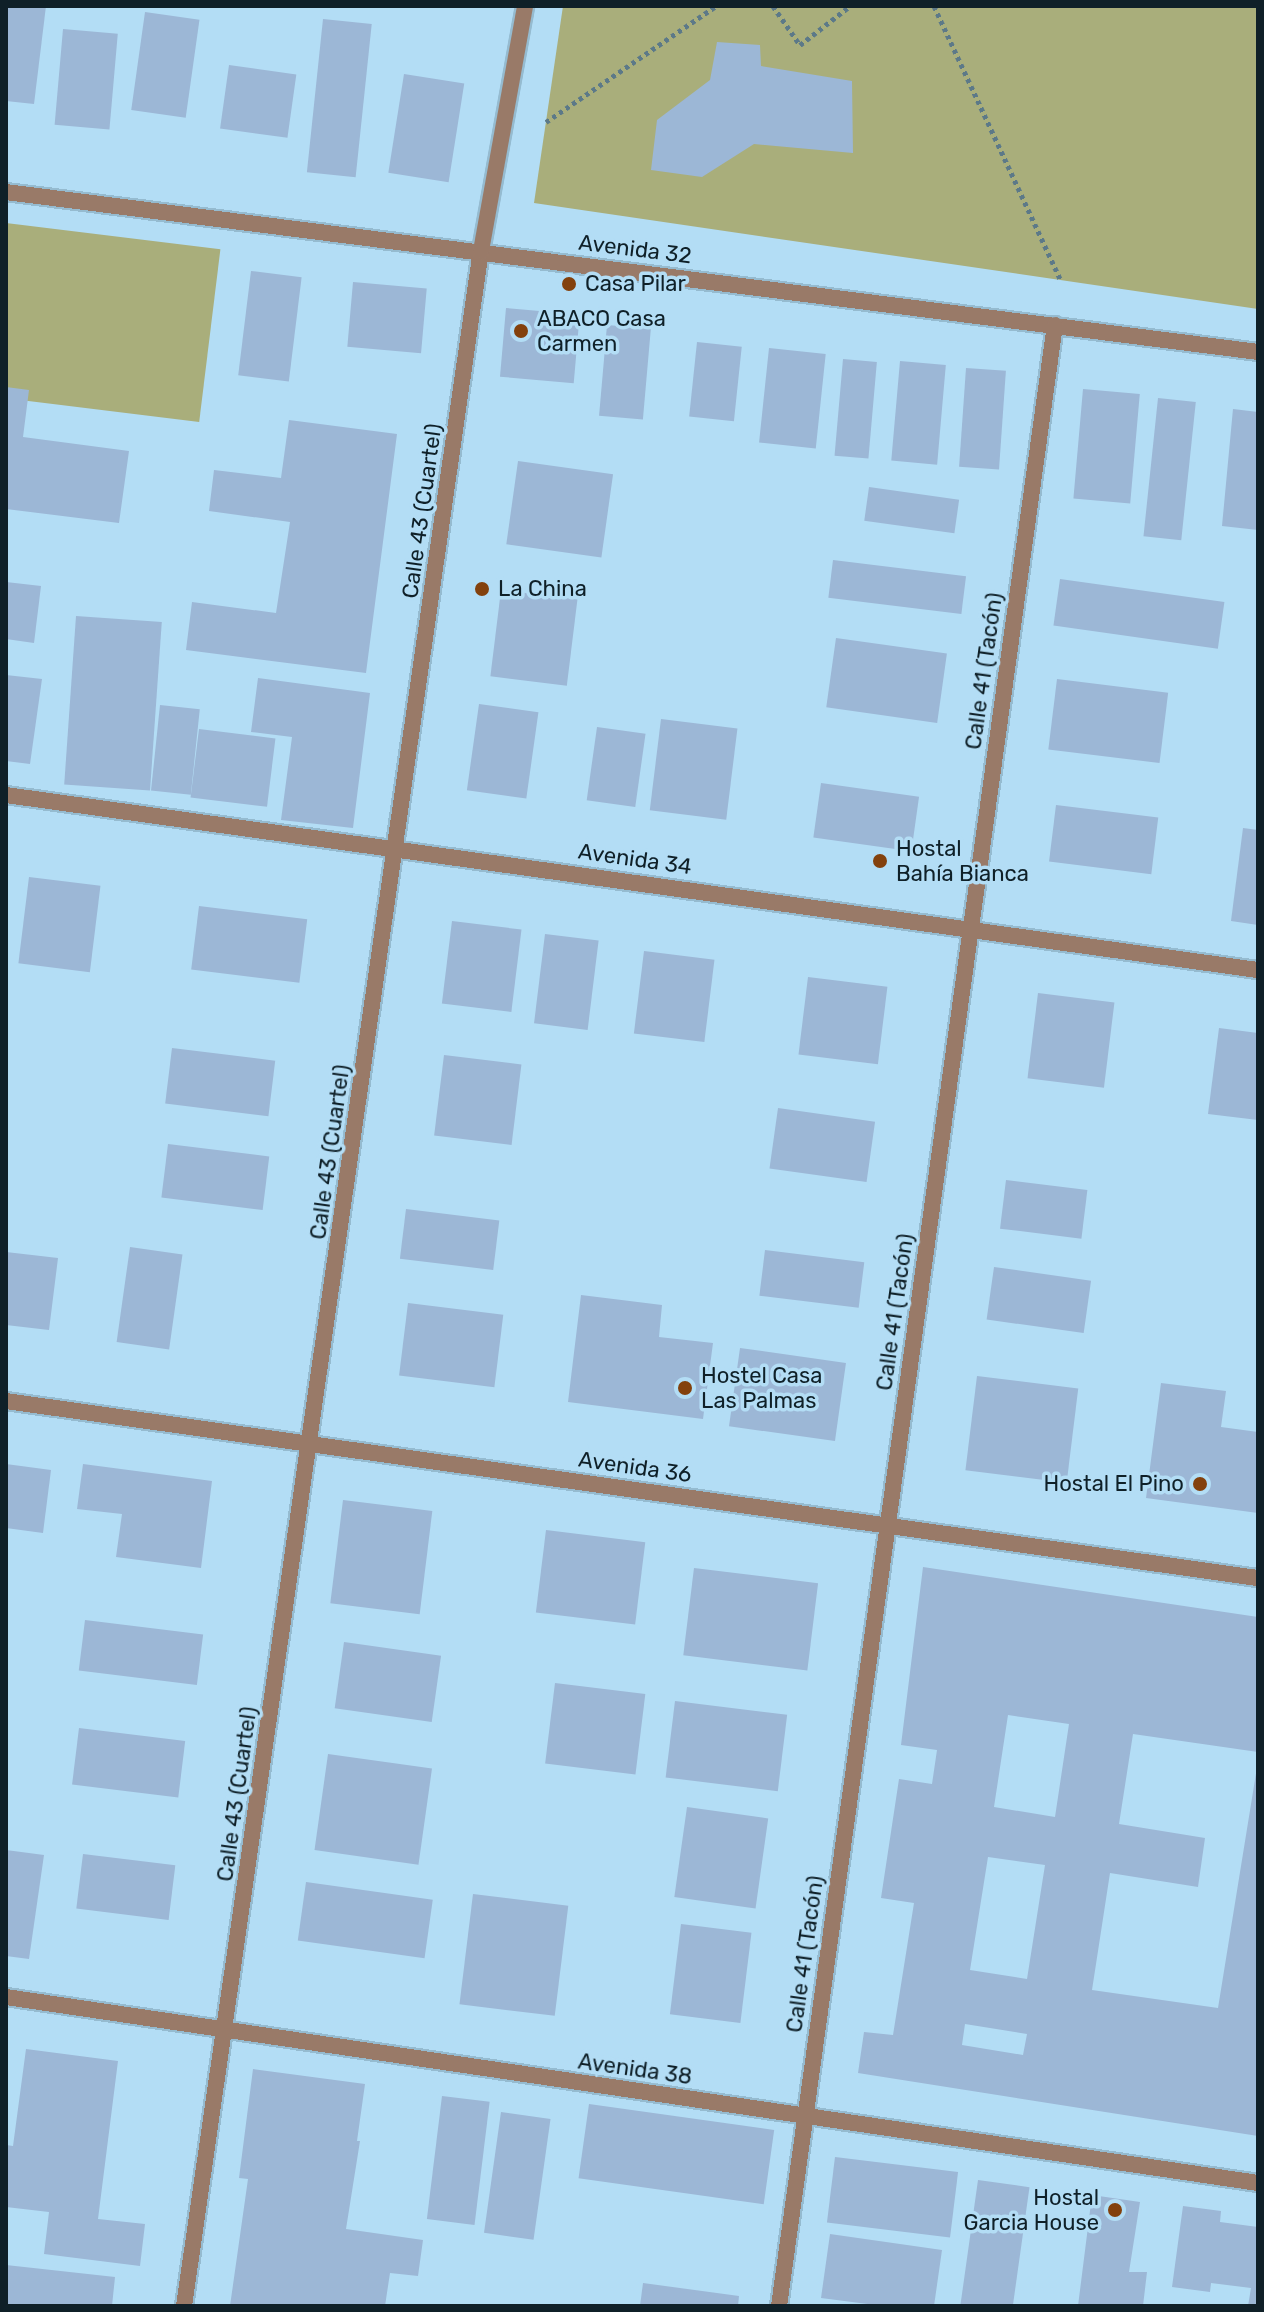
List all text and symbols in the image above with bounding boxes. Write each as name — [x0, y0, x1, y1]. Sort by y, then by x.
street label: Avenida 32 — [577, 229, 693, 269]
place label: Casa Pilar — [585, 271, 686, 297]
marker: Casa Pilar — [560, 275, 578, 293]
place label: ABACO Casa Carmen — [537, 305, 666, 356]
marker: ABACO Casa Carmen — [512, 322, 530, 340]
street label: Calle 43 (Cuartel) — [397, 422, 447, 600]
place label: La China — [498, 576, 587, 602]
marker: La China — [473, 580, 491, 598]
street label: Calle 41 (Tacón) — [960, 591, 1008, 751]
place label: Hostal Bahía Bianca — [896, 835, 1029, 886]
street label: Avenida 34 — [577, 838, 693, 880]
marker: Hostal Bahía Bianca — [871, 852, 889, 870]
street label: Calle 43 (Cuartel) — [305, 1063, 355, 1241]
street label: Calle 41 (Tacón) — [871, 1232, 919, 1392]
place label: Hostel Casa Las Palmas — [701, 1362, 822, 1414]
marker: Hostel Casa Las Palmas — [676, 1379, 694, 1397]
street label: Avenida 36 — [577, 1446, 693, 1488]
place label: Hostal El Pino — [1044, 1471, 1184, 1497]
marker: Hostal El Pino — [1191, 1475, 1209, 1493]
street label: Calle 43 (Cuartel) — [212, 1705, 262, 1883]
street label: Calle 41 (Tacón) — [781, 1874, 829, 2034]
street label: Avenida 38 — [576, 2048, 694, 2090]
place label: Hostal Garcia House — [964, 2184, 1099, 2236]
marker: Hostal Garcia House — [1106, 2201, 1124, 2219]

